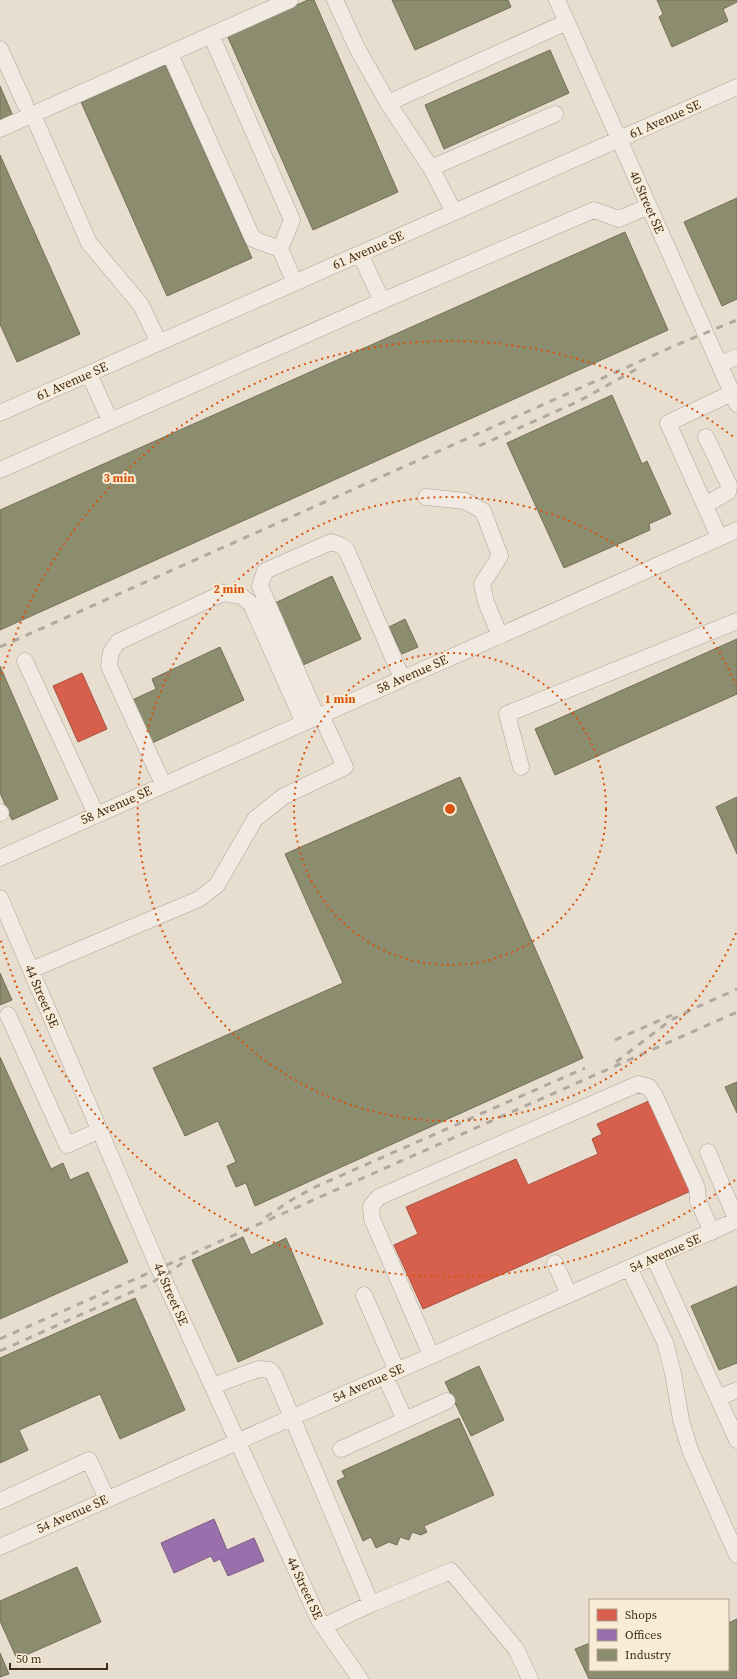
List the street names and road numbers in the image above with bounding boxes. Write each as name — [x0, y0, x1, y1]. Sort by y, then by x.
street label: 61 Avenue SE — [627, 96, 703, 142]
street label: 40 Street SE — [626, 168, 668, 236]
street label: 61 Avenue SE — [330, 227, 406, 273]
street label: 61 Avenue SE — [34, 358, 110, 404]
street label: 58 Avenue SE — [374, 651, 450, 697]
street label: 58 Avenue SE — [78, 782, 154, 828]
street label: 44 Street SE — [21, 962, 63, 1030]
street label: 54 Avenue SE — [627, 1230, 703, 1276]
street label: 44 Street SE — [150, 1260, 192, 1328]
street label: 54 Avenue SE — [330, 1360, 406, 1406]
street label: 54 Avenue SE — [34, 1491, 110, 1537]
street label: 44 Street SE — [283, 1554, 327, 1622]

